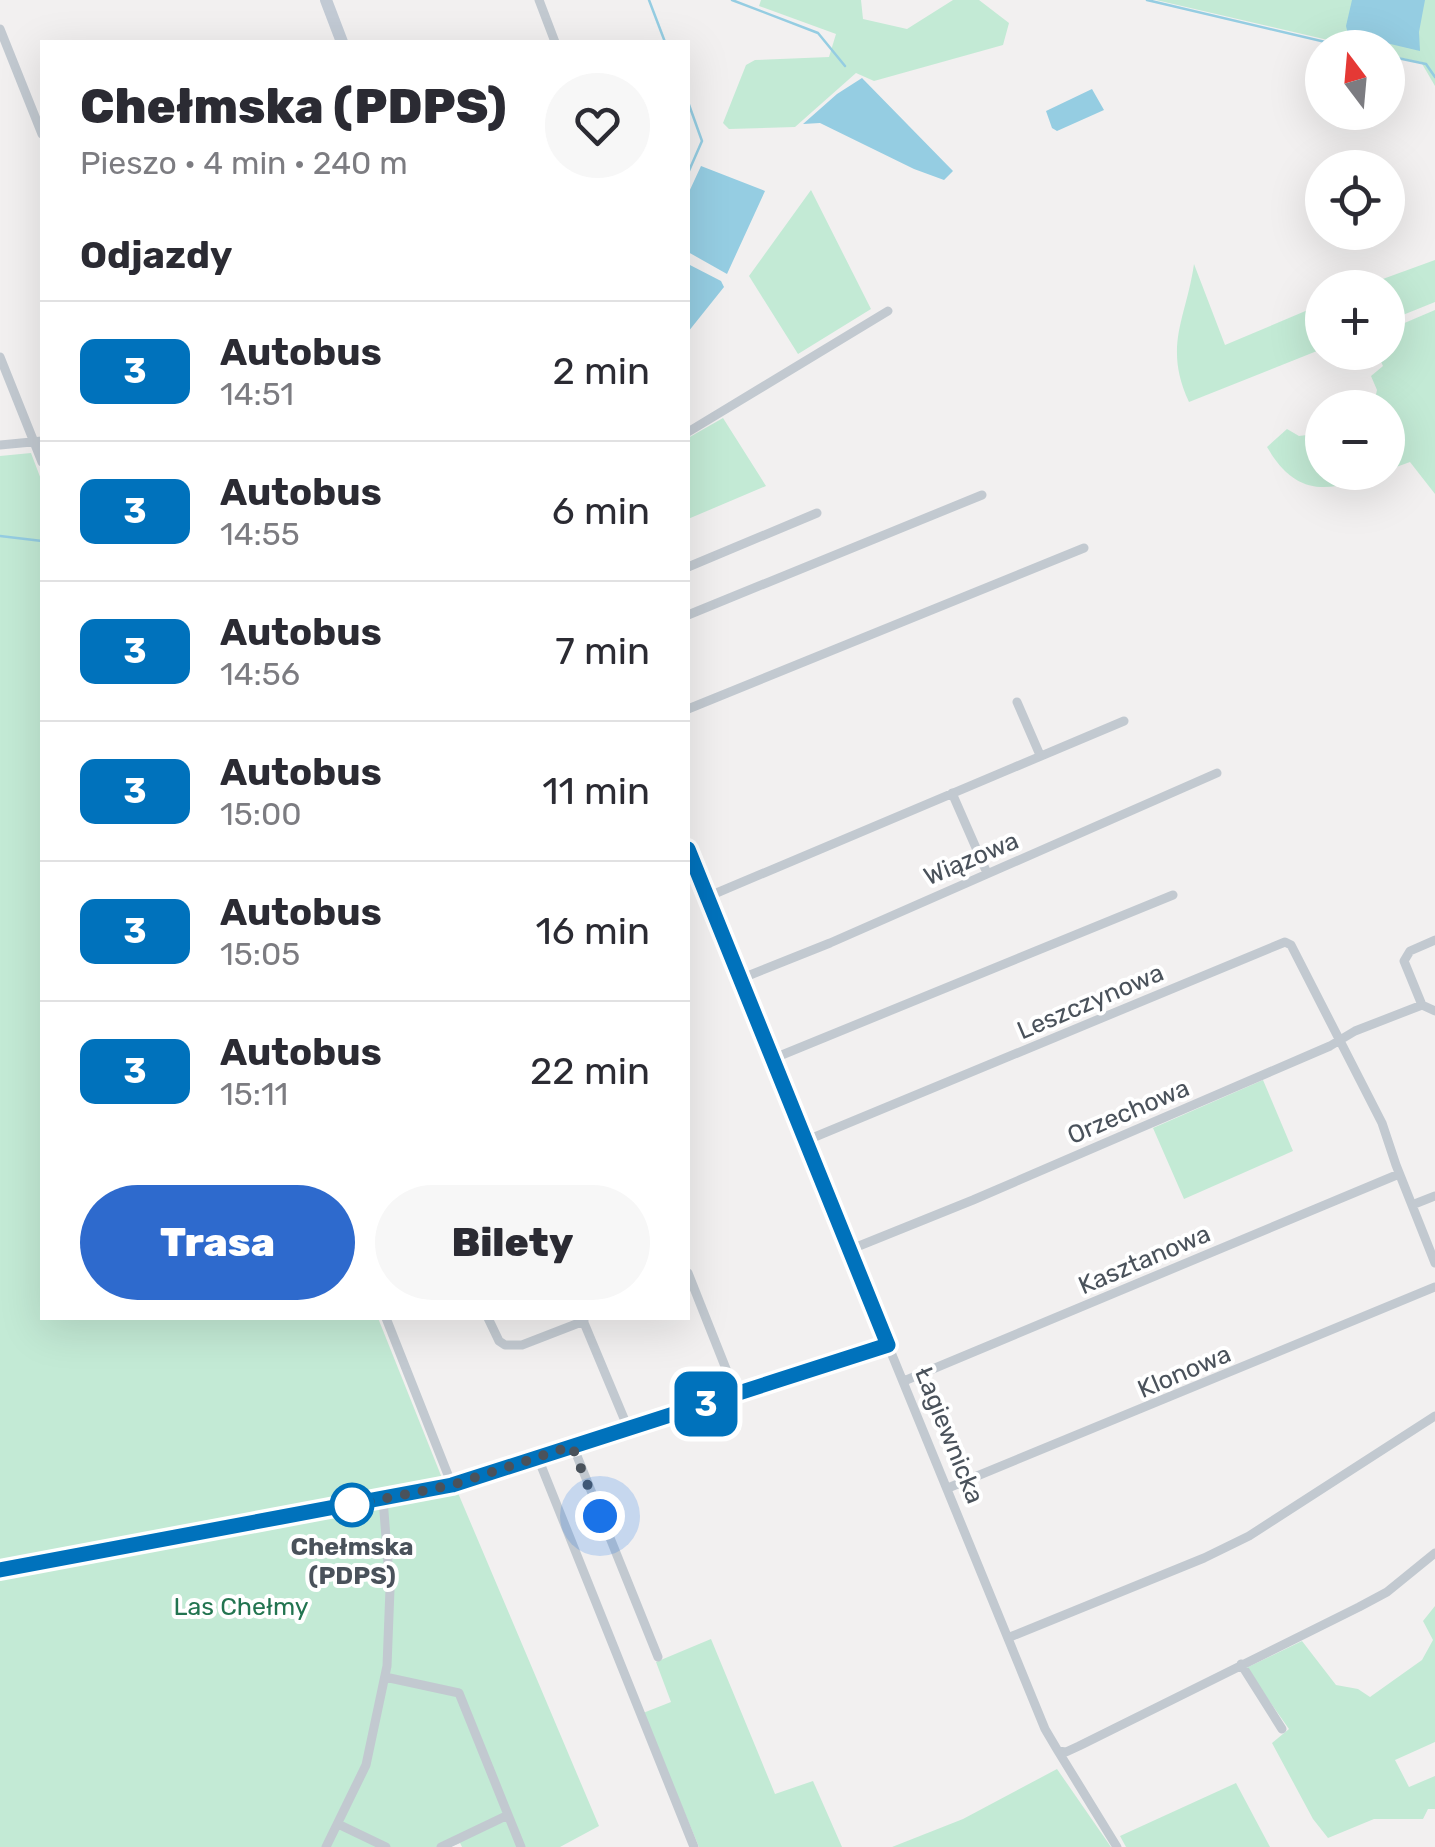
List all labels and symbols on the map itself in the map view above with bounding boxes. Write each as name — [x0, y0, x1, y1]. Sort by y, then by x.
north arrow — [1305, 30, 1405, 130]
street label: Wiązowa — [920, 826, 1023, 891]
street label: Leszczynowa — [1013, 958, 1168, 1045]
street label: Orzechowa — [1063, 1073, 1193, 1150]
street label: Kasztanowa — [1074, 1219, 1214, 1300]
street label: Klonowa — [1133, 1339, 1235, 1404]
street label: Łagiewnicka — [909, 1363, 990, 1507]
line badge: 3 — [674, 1372, 738, 1436]
marker: Chełmska (PDPS) — [331, 1484, 373, 1526]
your location — [575, 1491, 625, 1541]
place label: Chełmska (PDPS) — [290, 1532, 414, 1590]
park label: Las Chełmy — [173, 1592, 309, 1621]

